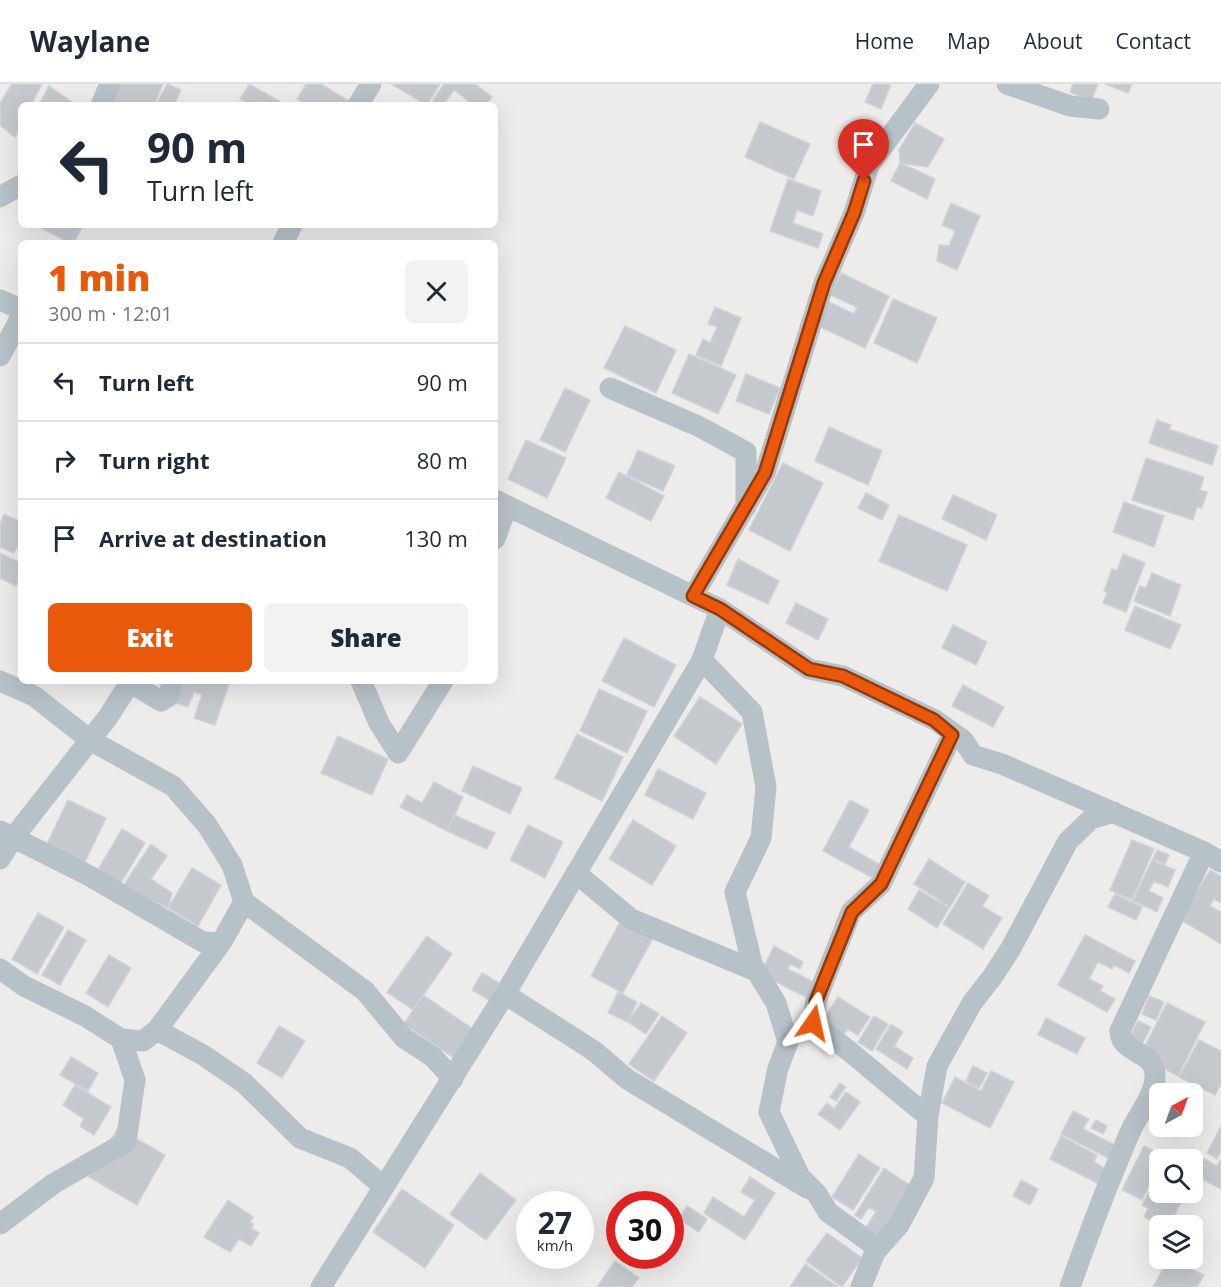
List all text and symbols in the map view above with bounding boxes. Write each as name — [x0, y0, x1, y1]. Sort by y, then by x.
text: Waylane — [30, 22, 150, 60]
text: Home — [855, 27, 914, 55]
text: Map — [947, 27, 990, 55]
text: About — [1023, 27, 1083, 55]
text: Contact — [1116, 27, 1191, 55]
text: 90 m — [147, 118, 247, 175]
pin — [838, 119, 889, 181]
icon: left — [48, 126, 126, 204]
icon: arrive — [847, 128, 880, 161]
text: Turn left — [147, 172, 254, 209]
text: 1 min — [48, 253, 150, 302]
button: close — [405, 260, 468, 323]
text: 300 m · 12:01 — [48, 300, 173, 327]
icon: left — [48, 366, 81, 399]
text: Turn left — [99, 367, 194, 397]
text: 90 m — [417, 367, 468, 397]
icon: right — [48, 444, 81, 477]
text: Turn right — [99, 445, 210, 475]
text: 80 m — [417, 445, 468, 475]
icon: arrive — [48, 522, 81, 555]
text: Arrive at destination — [99, 523, 327, 553]
text: 130 m — [404, 523, 468, 553]
button: Exit — [48, 603, 252, 672]
button: Share — [264, 603, 468, 672]
position arrow — [781, 991, 845, 1055]
north arrow — [1149, 1083, 1203, 1137]
map controls — [1149, 1083, 1203, 1269]
button: search — [1149, 1149, 1203, 1203]
speed limit sign: 30 — [606, 1191, 684, 1269]
text: 27 — [538, 1202, 572, 1243]
button: layers — [1149, 1215, 1203, 1269]
text: km/h — [537, 1235, 573, 1255]

